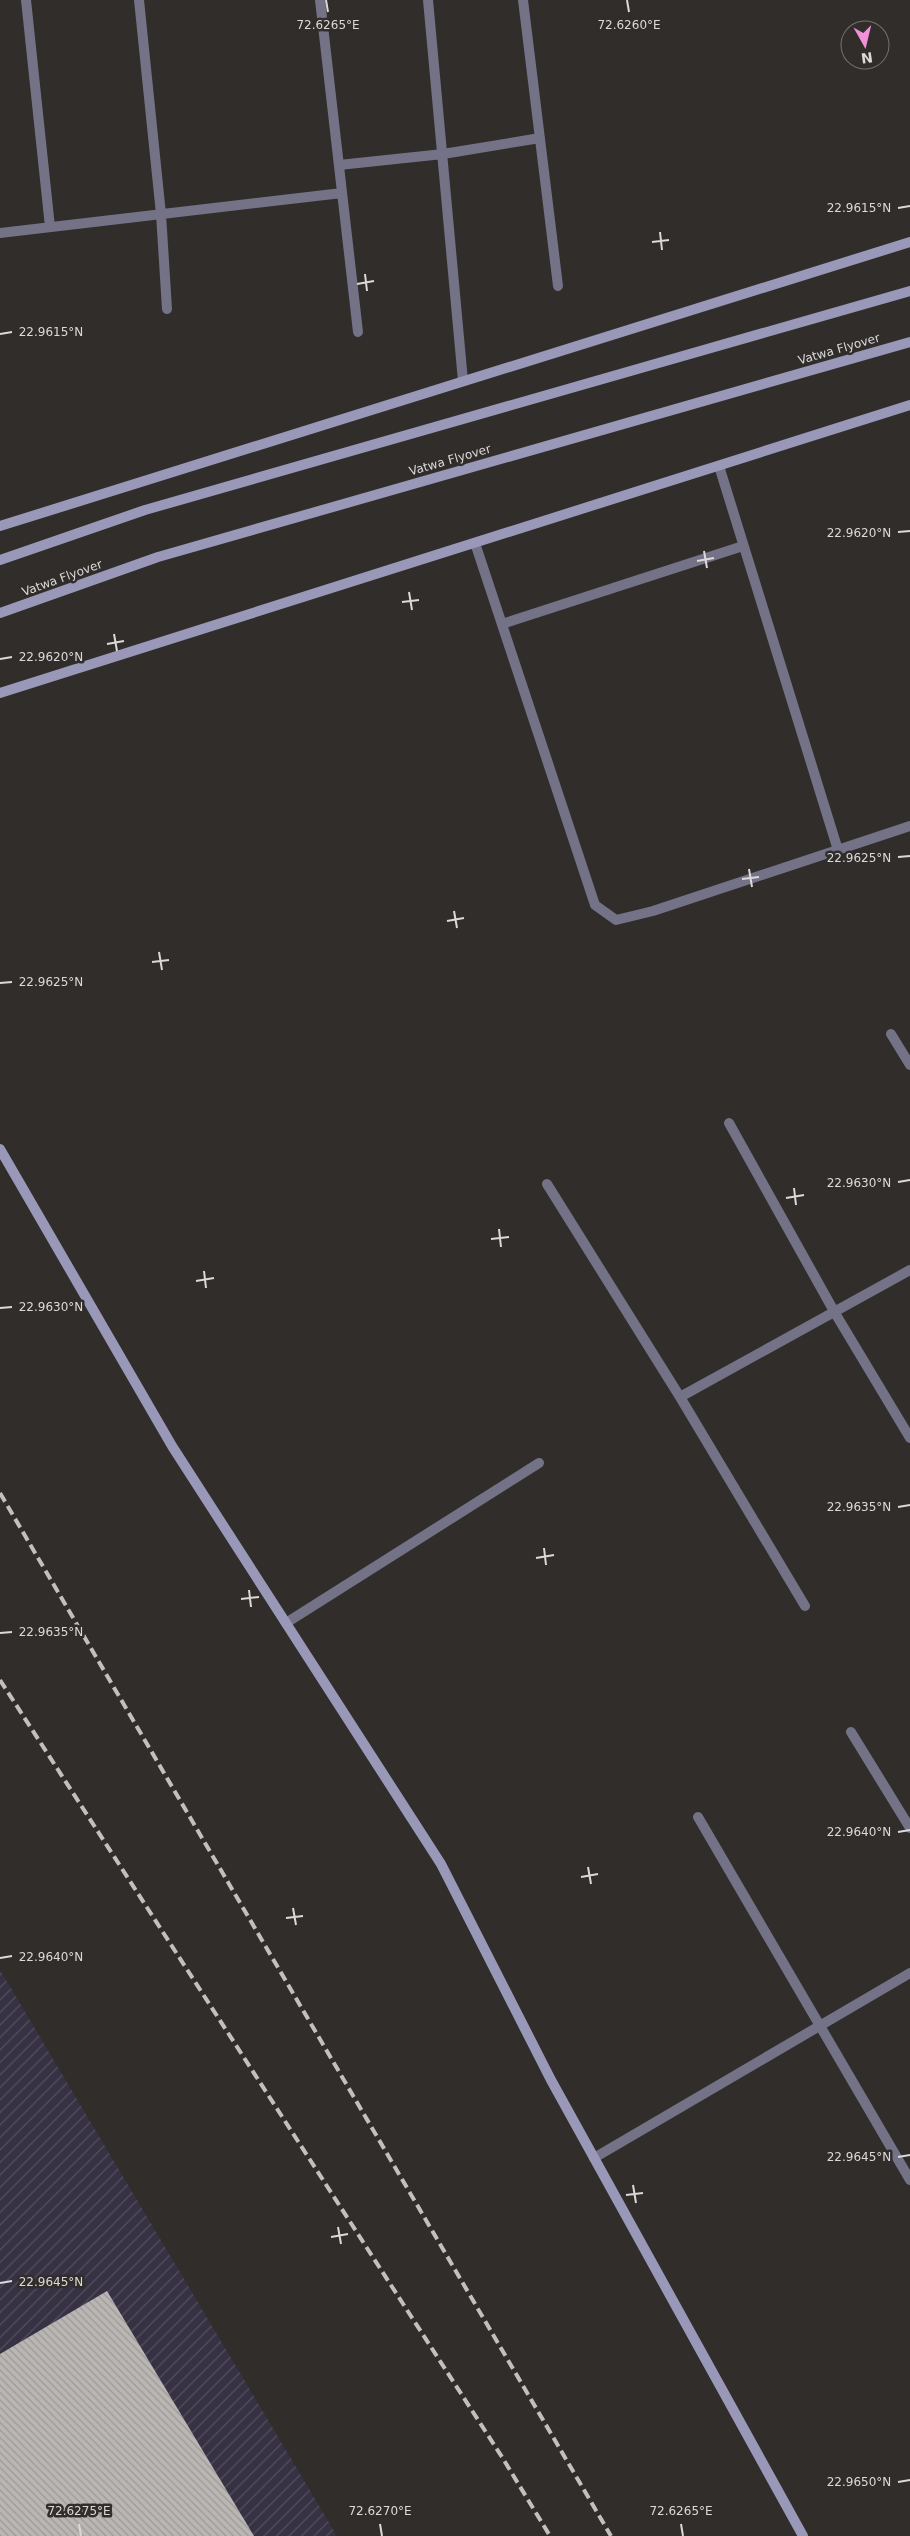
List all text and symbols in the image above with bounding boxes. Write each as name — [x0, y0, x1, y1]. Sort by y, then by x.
text: 72.6265°E — [296, 18, 360, 32]
text: 72.6260°E — [597, 18, 661, 32]
north arrow — [840, 20, 890, 70]
text: N — [860, 49, 874, 67]
text: 22.9615°N — [827, 201, 891, 215]
text: 22.9615°N — [19, 325, 83, 339]
street label: Vatwa Flyover — [796, 331, 882, 367]
street label: Vatwa Flyover — [407, 442, 493, 478]
text: 22.9620°N — [827, 526, 891, 540]
street label: Vatwa Flyover — [20, 557, 104, 599]
text: 22.9620°N — [19, 650, 83, 664]
text: 22.9625°N — [827, 851, 891, 865]
text: 22.9625°N — [19, 975, 83, 989]
text: 22.9630°N — [827, 1176, 891, 1190]
text: 22.9630°N — [19, 1300, 83, 1314]
text: 22.9635°N — [827, 1500, 891, 1514]
text: 22.9635°N — [19, 1625, 83, 1639]
text: 22.9640°N — [827, 1825, 891, 1839]
text: 22.9640°N — [19, 1950, 83, 1964]
text: 22.9645°N — [827, 2150, 891, 2164]
text: 22.9645°N — [19, 2275, 83, 2289]
text: 22.9650°N — [827, 2475, 891, 2489]
text: 72.6275°E — [47, 2504, 111, 2518]
text: 72.6270°E — [348, 2504, 412, 2518]
text: 72.6265°E — [649, 2504, 713, 2518]

